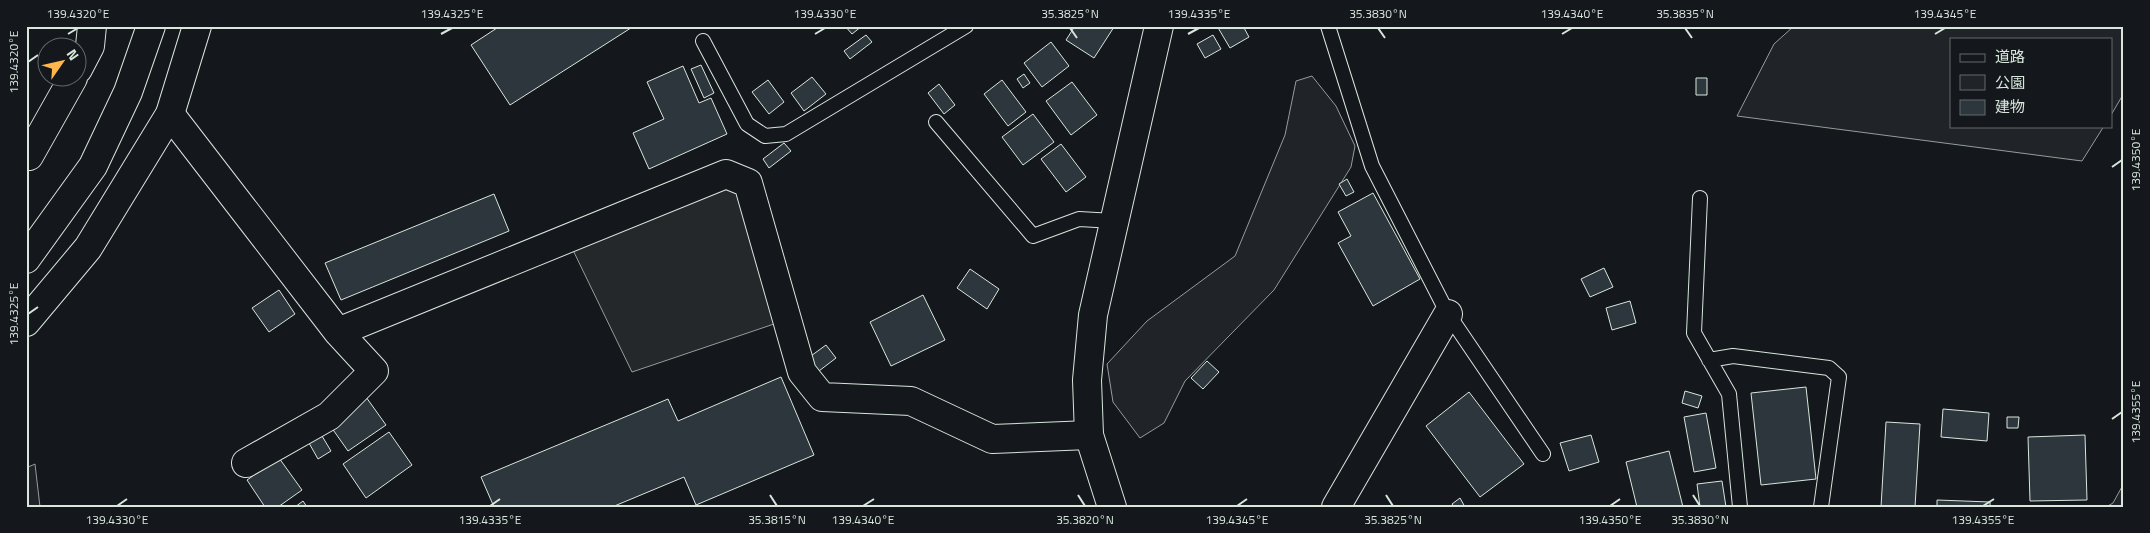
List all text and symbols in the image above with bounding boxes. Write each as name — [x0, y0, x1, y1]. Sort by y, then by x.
text: 139.4320°E — [47, 4, 110, 23]
text: 139.4325°E — [421, 4, 484, 23]
text: 139.4330°E — [794, 4, 857, 23]
text: 35.3825°N — [1041, 4, 1099, 23]
text: 139.4335°E — [1168, 4, 1231, 23]
text: 35.3830°N — [1349, 4, 1407, 23]
text: 139.4340°E — [1541, 4, 1604, 23]
text: 35.3835°N — [1656, 4, 1714, 23]
text: 139.4345°E — [1914, 4, 1977, 23]
text: 139.4320°E — [4, 30, 23, 94]
north arrow — [38, 38, 88, 88]
legend — [1950, 38, 2112, 128]
text: N — [62, 45, 85, 64]
text: 道路 — [1995, 45, 2025, 68]
text: 公園 — [1995, 71, 2025, 94]
text: 建物 — [1995, 95, 2025, 118]
text: 139.4350°E — [2126, 128, 2145, 192]
text: 139.4325°E — [4, 282, 23, 346]
text: 139.4355°E — [2126, 380, 2145, 444]
text: 139.4330°E — [86, 510, 149, 529]
text: 139.4335°E — [459, 510, 522, 529]
text: 35.3815°N — [748, 510, 806, 529]
text: 139.4340°E — [832, 510, 895, 529]
text: 35.3820°N — [1056, 510, 1114, 529]
text: 139.4345°E — [1206, 510, 1269, 529]
text: 35.3825°N — [1364, 510, 1422, 529]
text: 139.4350°E — [1579, 510, 1642, 529]
text: 35.3830°N — [1671, 510, 1729, 529]
text: 139.4355°E — [1952, 510, 2015, 529]

